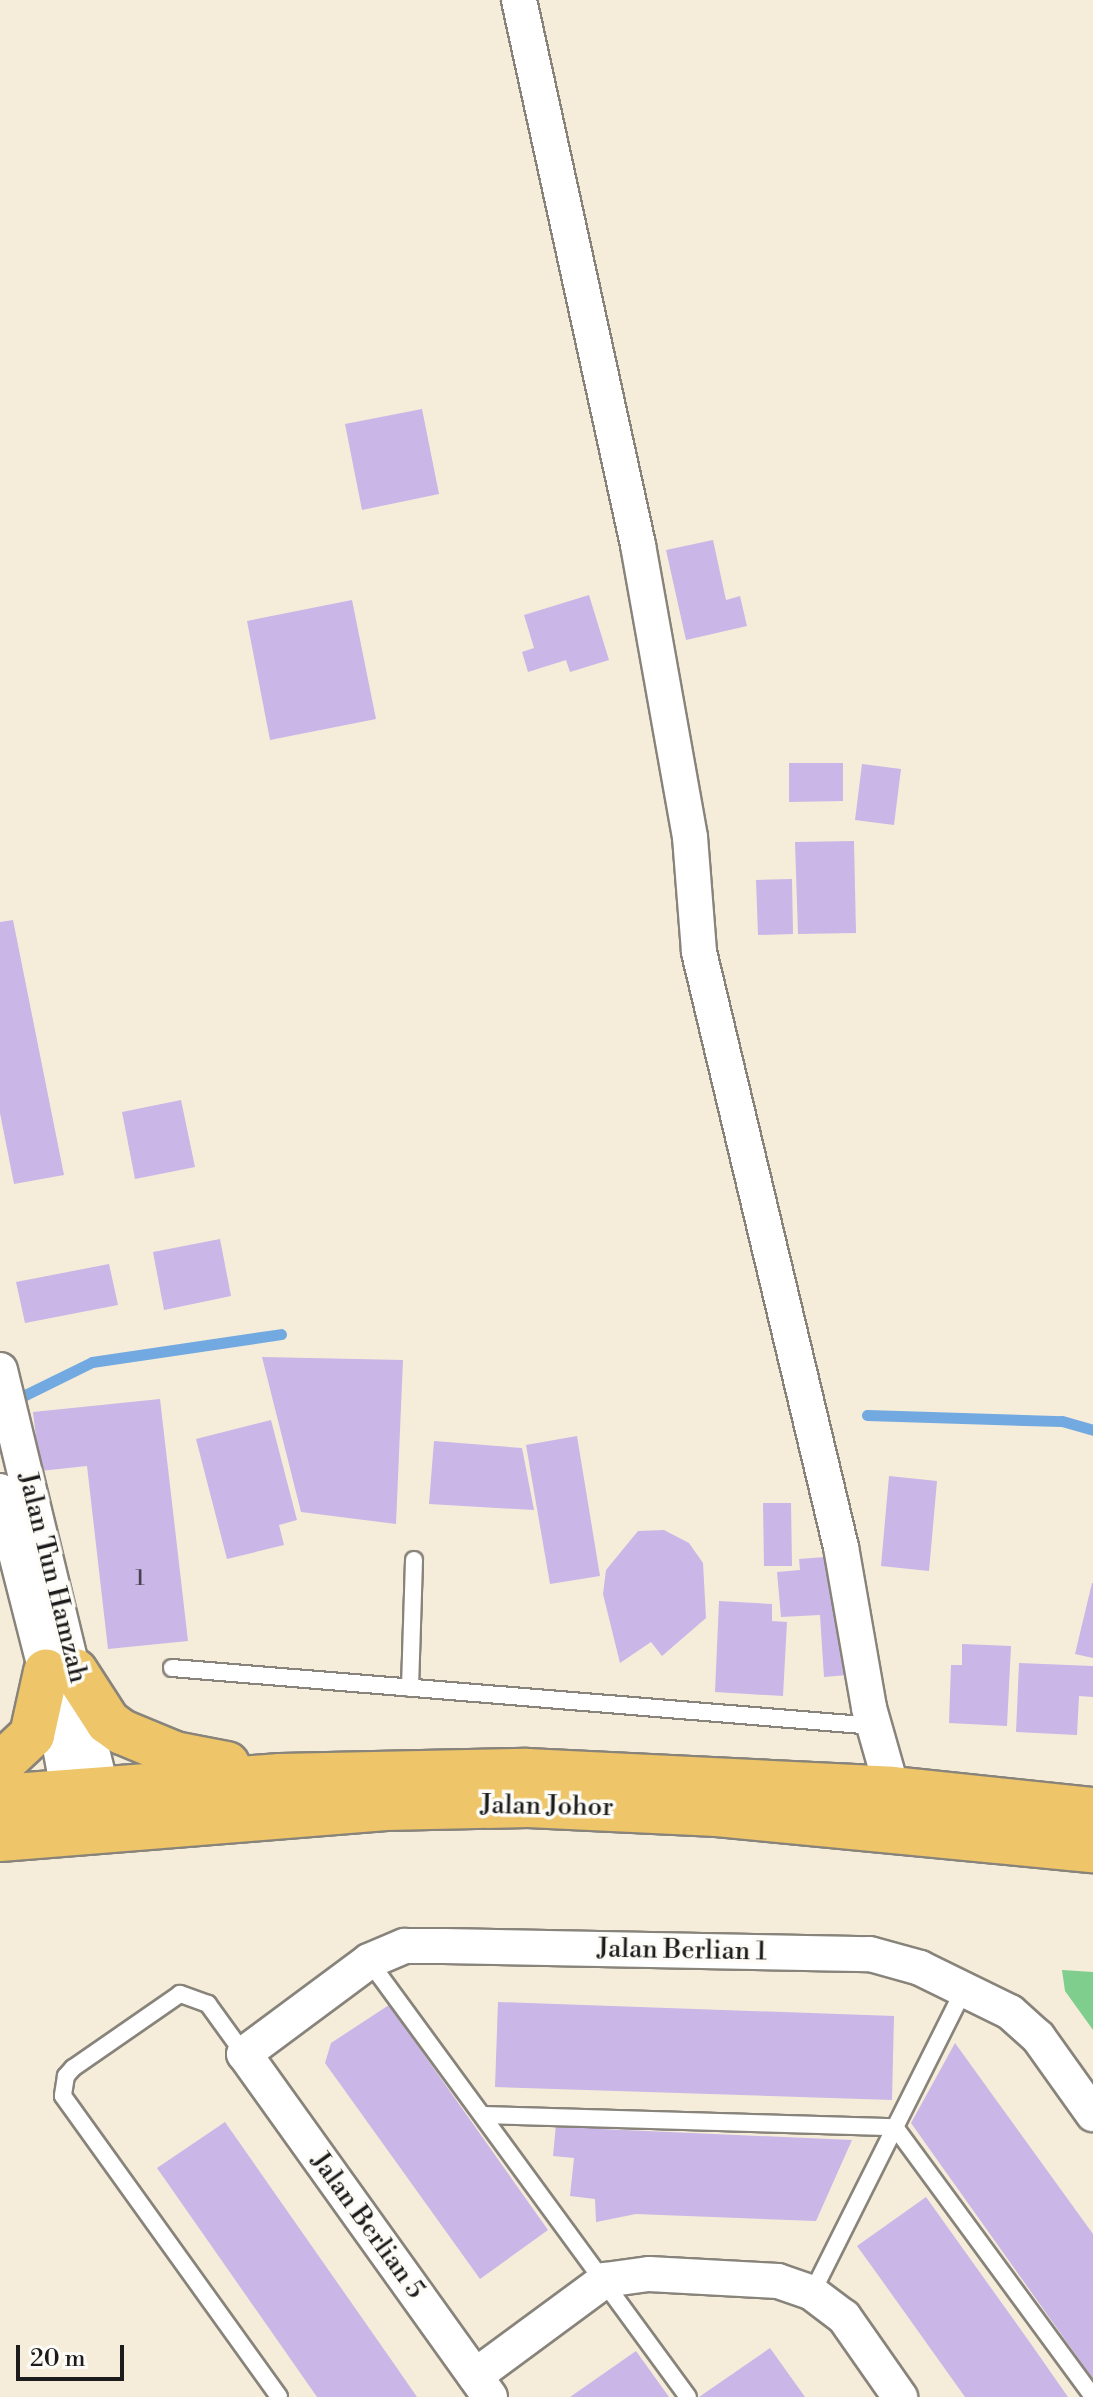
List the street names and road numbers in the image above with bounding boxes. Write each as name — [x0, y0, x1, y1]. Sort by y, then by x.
street label: Jalan Tun Hamzah — [11, 1470, 93, 1686]
street label: Jalan Johor — [480, 1790, 614, 1824]
street label: Jalan Berlian 1 — [597, 1934, 767, 1968]
street label: Jalan Berlian 5 — [304, 2147, 430, 2305]

